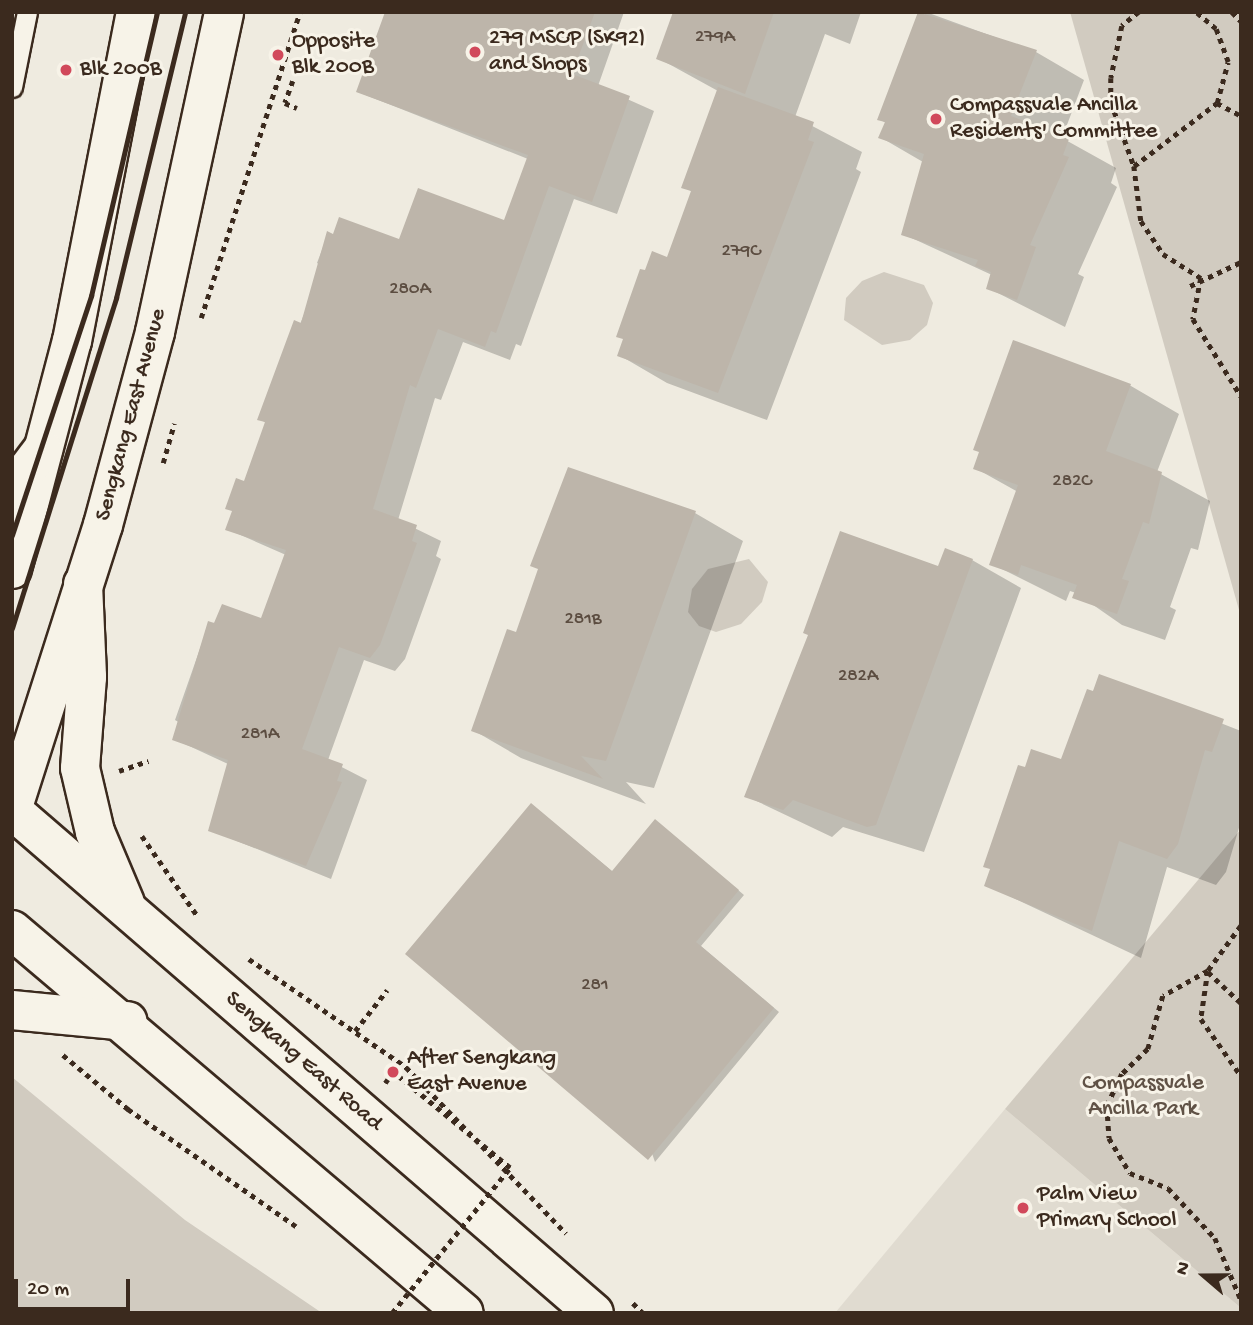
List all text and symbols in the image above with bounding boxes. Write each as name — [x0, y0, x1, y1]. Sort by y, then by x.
place label: 279 MSCP (SK92) and Shops — [489, 25, 646, 79]
house number: 279A — [695, 27, 735, 49]
place label: Opposite Blk 200B — [292, 28, 375, 82]
marker: 279 MSCP (SK92) and Shops — [467, 44, 483, 60]
marker: Opposite Blk 200B — [270, 47, 286, 63]
place label: Blk 200B — [80, 56, 162, 84]
marker: Blk 200B — [58, 62, 74, 78]
place label: Compassvale Ancilla Residents' Committee — [950, 92, 1157, 146]
marker: Compassvale Ancilla Residents' Committee — [928, 111, 944, 127]
house number: 279C — [721, 241, 761, 263]
house number: 280A — [389, 279, 431, 301]
street label: Sengkang East Avenue — [90, 306, 174, 524]
house number: 282C — [1052, 471, 1092, 493]
house number: 281B — [564, 609, 602, 631]
house number: 282A — [838, 666, 878, 688]
house number: 281A — [241, 724, 279, 746]
house number: 281 — [581, 975, 609, 997]
street label: Sengkang East Road — [219, 986, 387, 1138]
place label: After Sengkang East Avenue — [407, 1045, 556, 1099]
marker: After Sengkang East Avenue — [385, 1064, 401, 1080]
park label: Compassvale Ancilla Park — [1082, 1070, 1204, 1124]
place label: Palm View Primary School — [1037, 1181, 1177, 1235]
marker: Palm View Primary School — [1015, 1200, 1031, 1216]
north arrow — [1169, 1241, 1239, 1311]
text: N — [1171, 1259, 1197, 1278]
scale bar — [18, 1266, 133, 1310]
text: 20 m — [27, 1278, 69, 1303]

